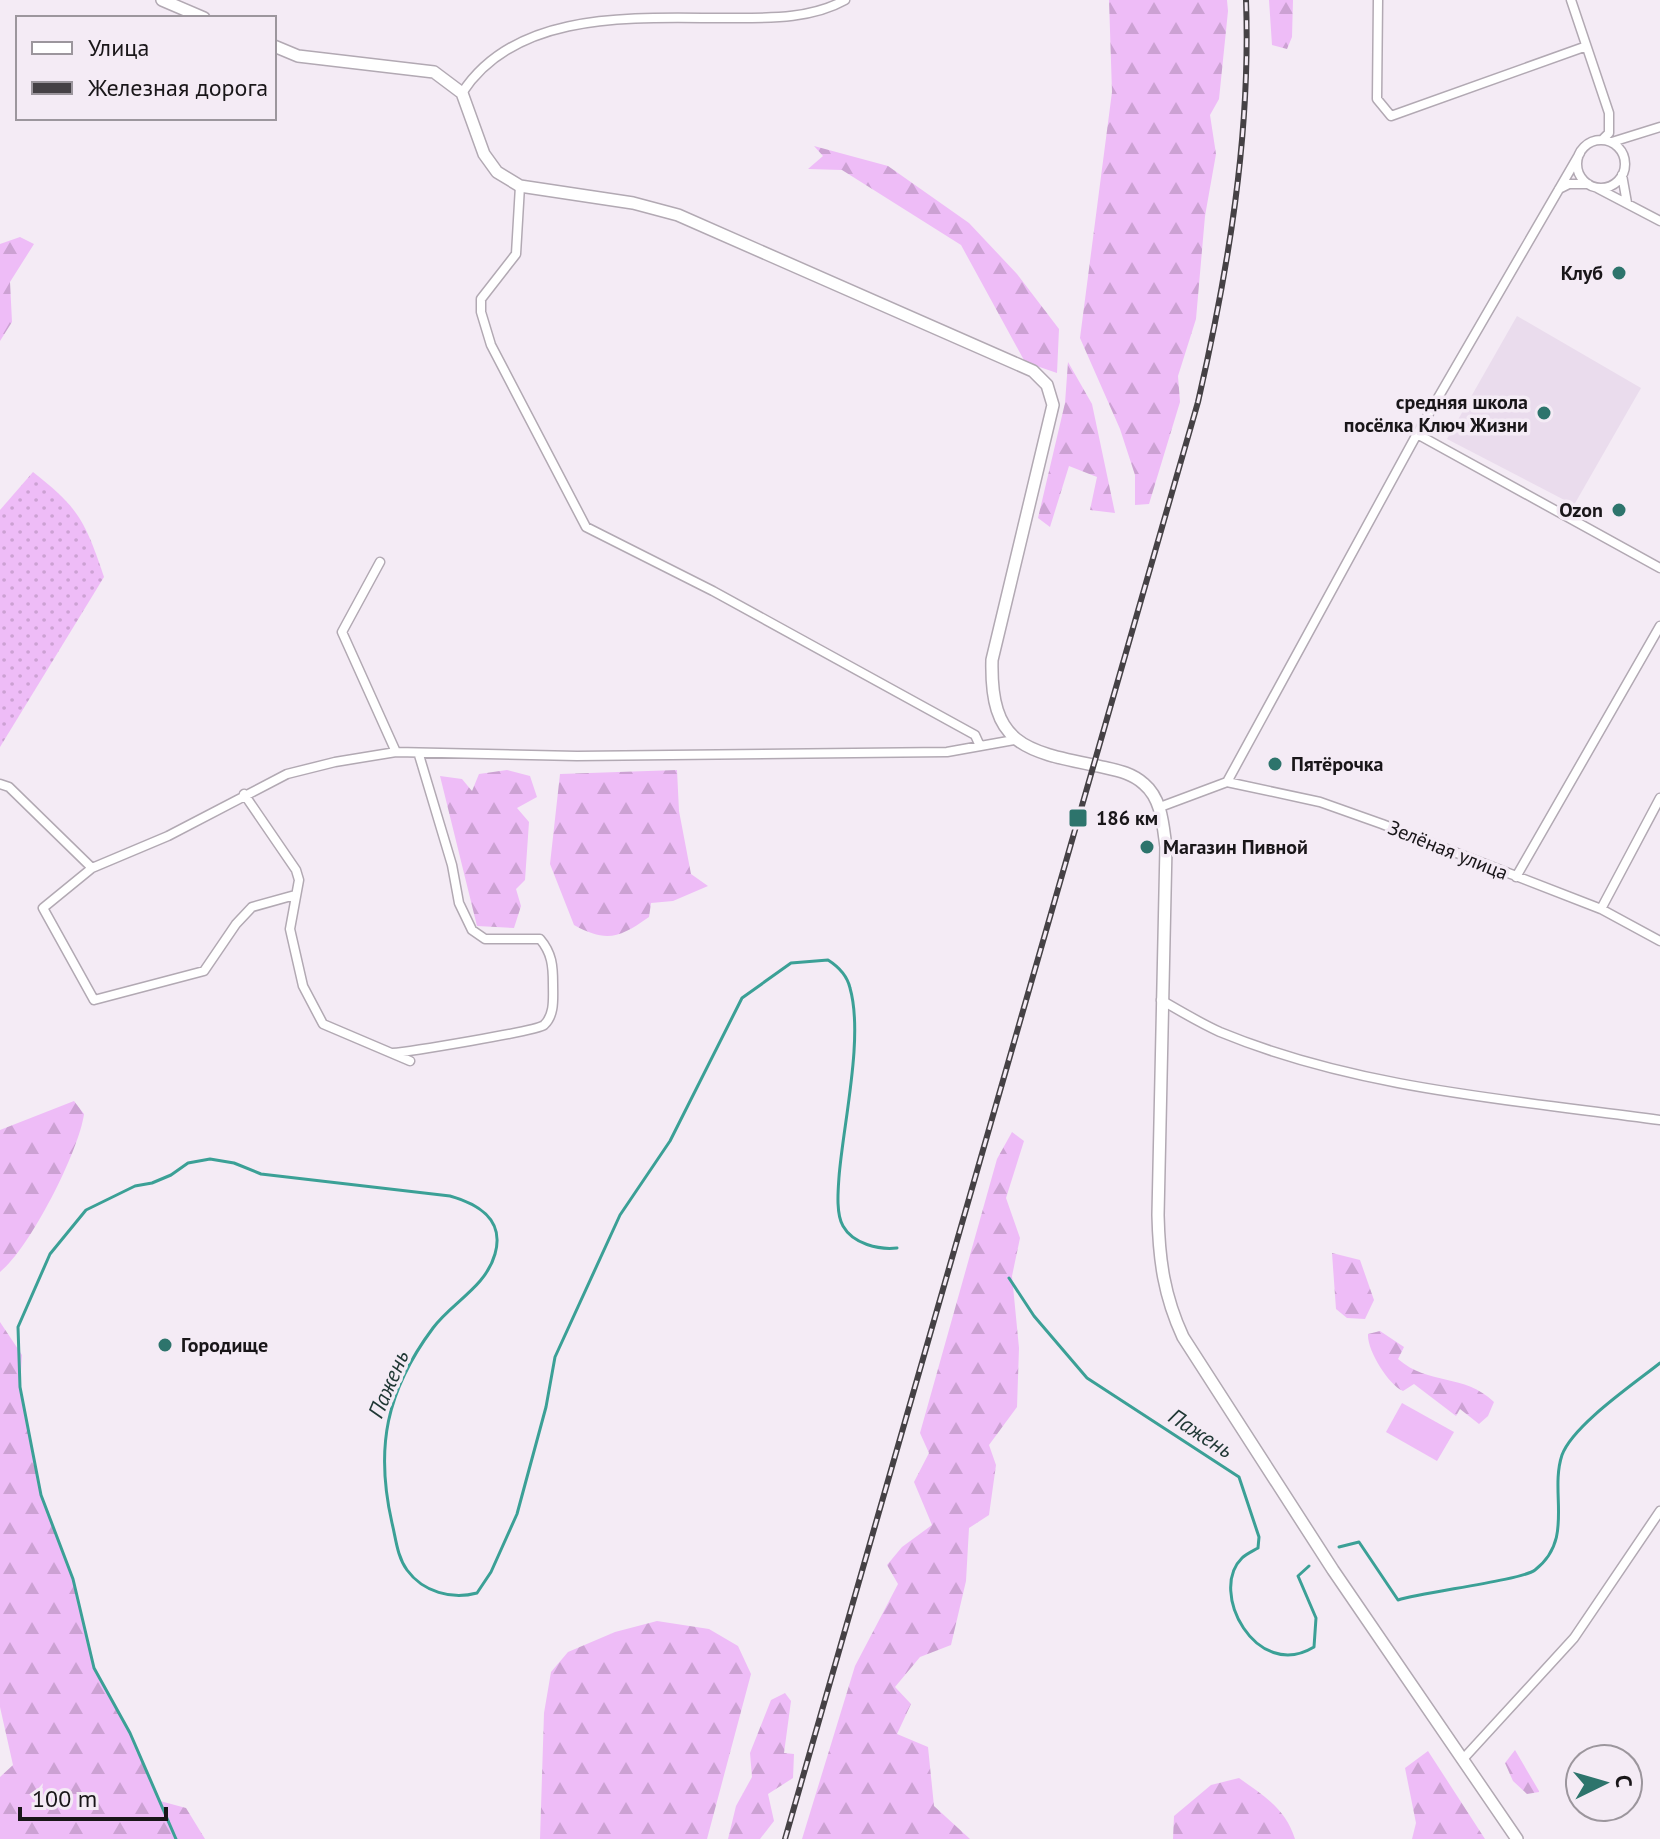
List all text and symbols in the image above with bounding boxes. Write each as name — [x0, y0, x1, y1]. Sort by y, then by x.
legend — [16, 16, 276, 120]
text: Улица — [88, 32, 149, 63]
text: Железная дорога — [87, 72, 268, 103]
place label: Клуб — [1561, 260, 1603, 286]
marker: Клуб — [1610, 264, 1628, 282]
place label: средняя школа посёлка Ключ Жизни — [1344, 389, 1528, 438]
marker: средняя школа посёлка Ключ Жизни — [1535, 404, 1553, 422]
place label: Ozon — [1559, 497, 1603, 523]
marker: Ozon — [1610, 501, 1628, 519]
place label: Пятёрочка — [1291, 751, 1384, 777]
marker: Пятёрочка — [1266, 755, 1284, 773]
place label: 186 км — [1096, 805, 1158, 831]
marker: 186 км — [1067, 807, 1089, 829]
street label: Зелёная улица — [1384, 814, 1512, 886]
place label: Магазин Пивной — [1163, 834, 1308, 860]
marker: Магазин Пивной — [1138, 838, 1156, 856]
place label: Городище — [181, 1332, 268, 1358]
marker: Городище — [156, 1336, 174, 1354]
water label: Пажень — [361, 1346, 415, 1422]
water label: Пажень — [1164, 1402, 1239, 1464]
north arrow — [1564, 1743, 1644, 1823]
scale bar — [20, 1771, 166, 1821]
text: С — [1609, 1774, 1638, 1789]
text: 100 m — [32, 1783, 97, 1814]

